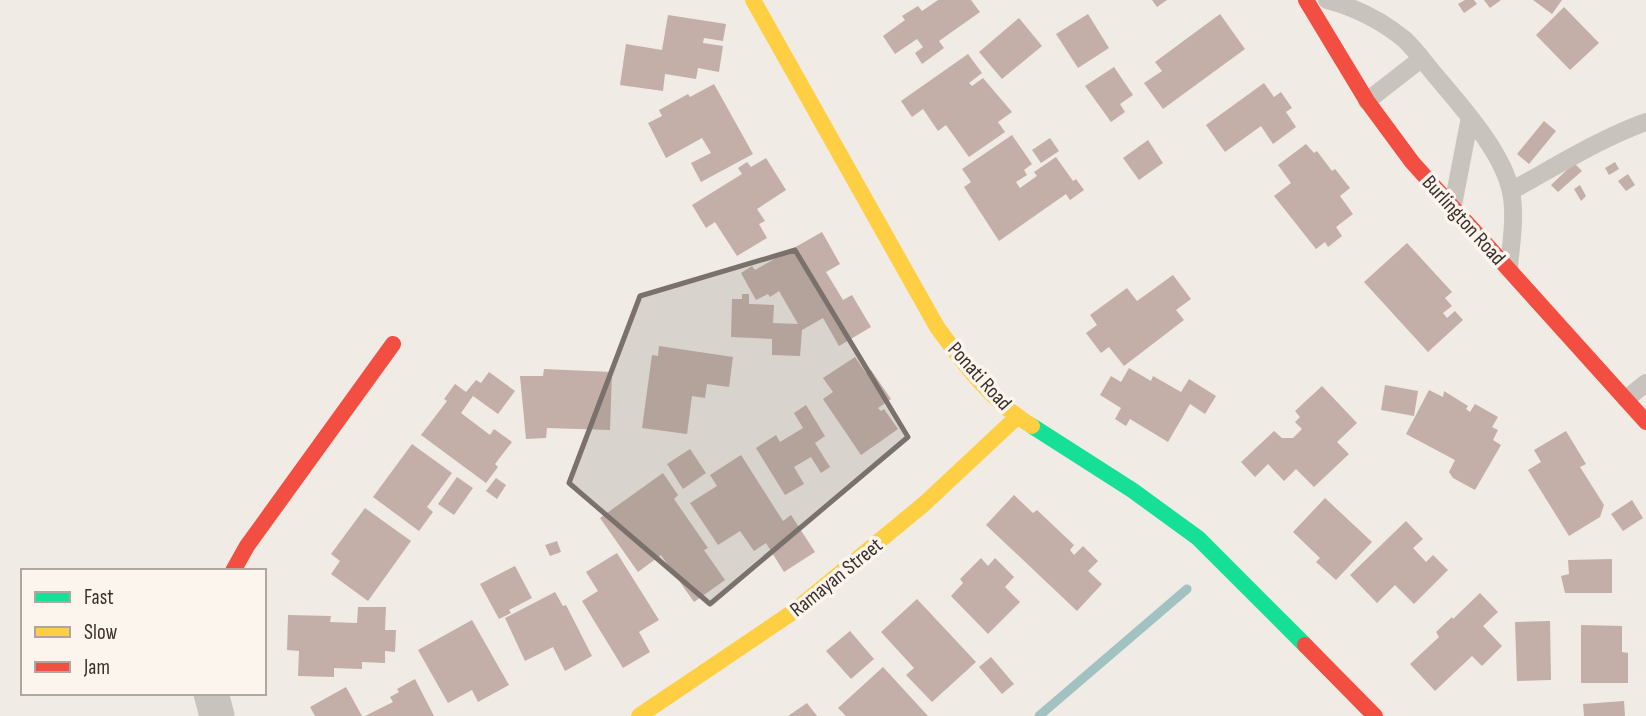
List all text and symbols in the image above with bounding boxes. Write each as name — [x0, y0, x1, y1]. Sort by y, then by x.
street label: Burlington Road — [1417, 170, 1510, 270]
street label: Ponati Road — [942, 337, 1017, 416]
street label: Ramayan Street — [785, 533, 887, 622]
legend — [21, 569, 266, 695]
text: Fast — [84, 585, 114, 610]
text: Slow — [84, 620, 118, 645]
text: Jam — [83, 655, 110, 680]

